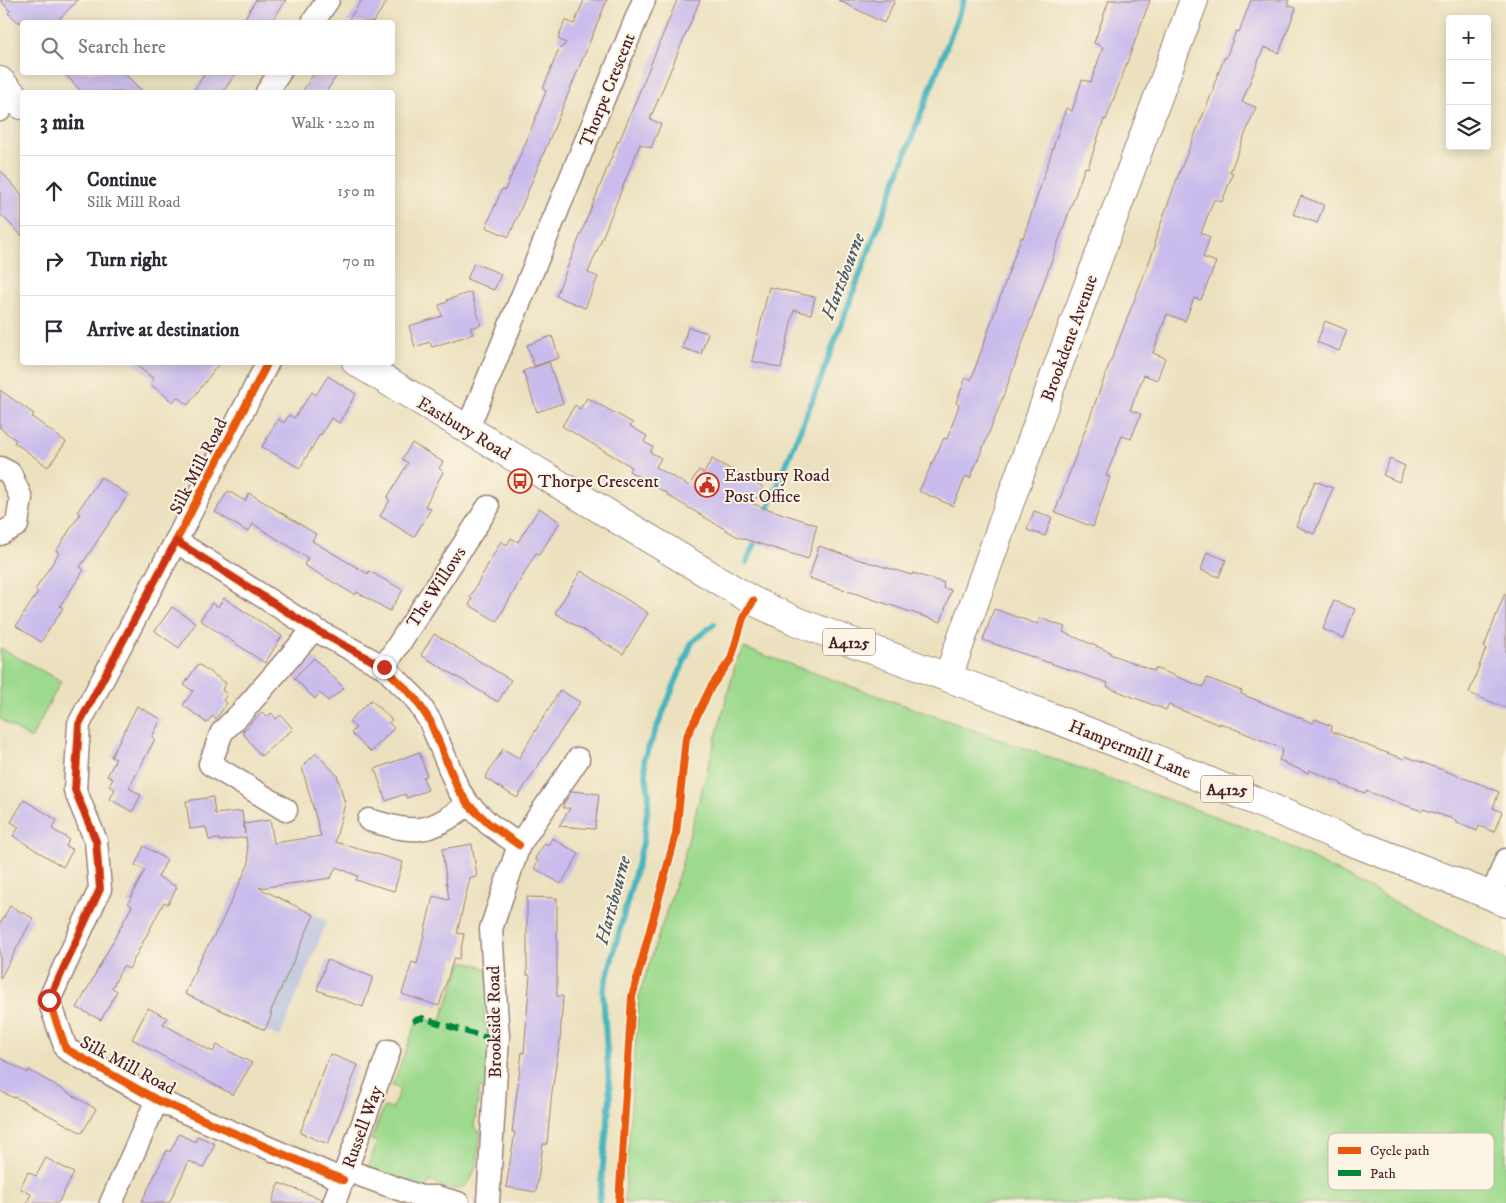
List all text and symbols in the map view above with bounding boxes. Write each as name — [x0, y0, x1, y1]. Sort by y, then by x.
map controls — [1446, 15, 1491, 150]
button: + — [1446, 15, 1491, 60]
search box — [20, 20, 395, 75]
street label: Thorpe Crescent — [575, 30, 641, 151]
icon: search — [38, 34, 66, 62]
text: Search here — [78, 36, 166, 59]
button: − — [1446, 60, 1491, 105]
button: layers — [1446, 105, 1491, 150]
text: 3 min — [40, 110, 85, 136]
text: Walk · 220 m — [291, 113, 375, 133]
text: Continue — [87, 169, 157, 192]
icon: ahead — [40, 177, 68, 205]
text: 150 m — [337, 181, 375, 201]
text: Silk Mill Road — [87, 192, 181, 212]
water label: Hartsbourne — [816, 230, 871, 324]
icon: right — [40, 247, 68, 275]
text: Turn right — [87, 249, 167, 272]
text: 70 m — [343, 251, 375, 271]
street label: Brookdene Avenue — [1037, 272, 1103, 405]
icon: arrive — [40, 317, 68, 345]
text: Arrive at destination — [87, 319, 239, 342]
street label: Eastbury Road — [413, 392, 514, 466]
street label: Silk Mill Road — [165, 415, 233, 518]
place label: Eastbury Road Post Office — [724, 465, 830, 508]
bus stop icon: Thorpe Crescent — [507, 468, 533, 494]
place label: Thorpe Crescent — [538, 471, 659, 493]
public building icon: Eastbury Road Post Office — [694, 472, 720, 498]
street label: The Willows — [402, 543, 471, 632]
road number: A4125 — [823, 628, 875, 656]
route end — [373, 656, 396, 679]
street label: Hampermill Lane — [1065, 715, 1194, 784]
road number: A4125 — [1201, 776, 1253, 802]
water label: Hartsbourne — [590, 853, 636, 948]
street label: Brookside Road — [483, 965, 507, 1078]
route start — [38, 989, 61, 1012]
street label: Silk Mill Road — [76, 1031, 179, 1100]
street label: Russell Way — [338, 1083, 388, 1172]
legend — [1328, 1133, 1494, 1190]
text: Cycle path — [1370, 1142, 1430, 1160]
text: Path — [1370, 1165, 1397, 1183]

